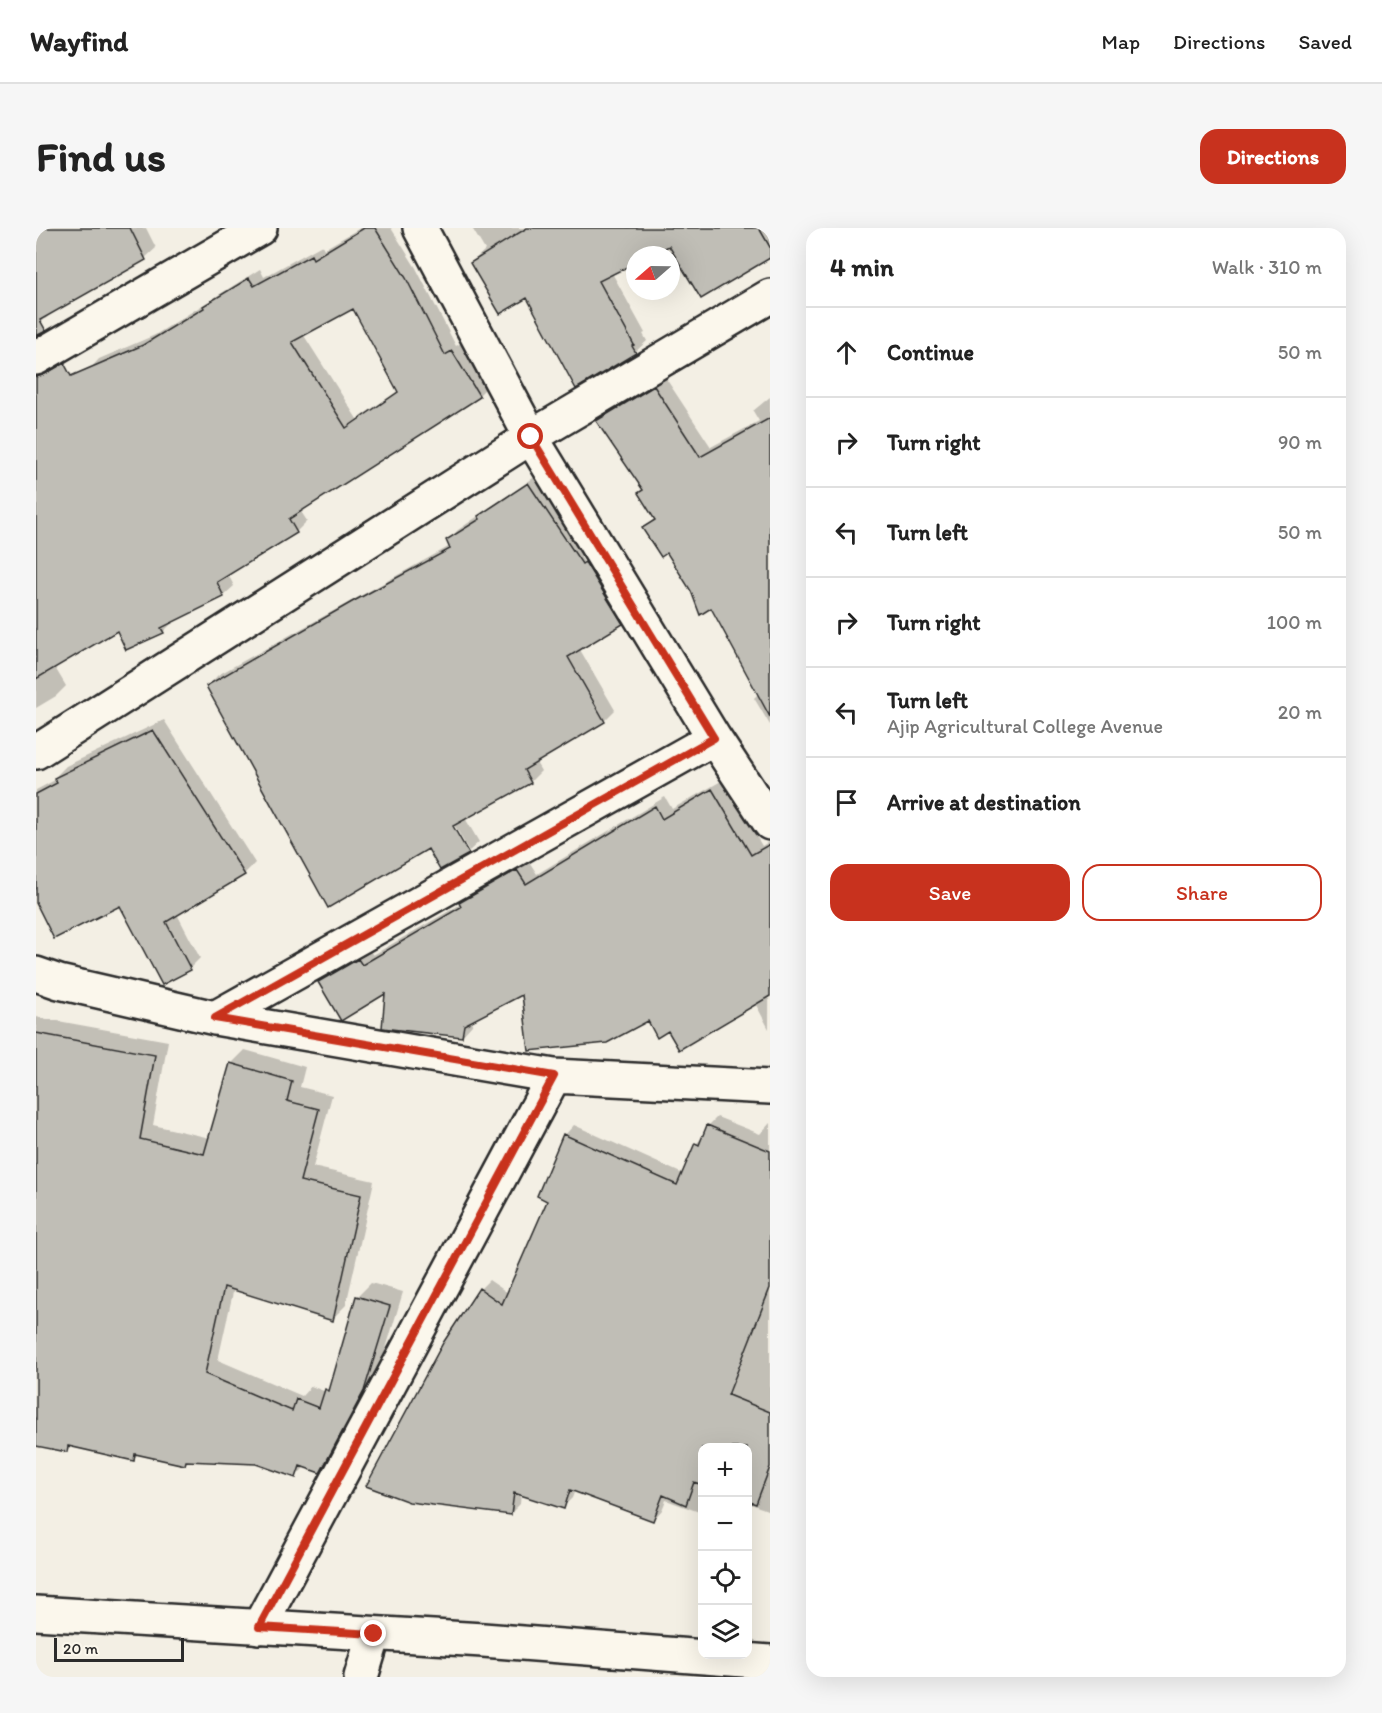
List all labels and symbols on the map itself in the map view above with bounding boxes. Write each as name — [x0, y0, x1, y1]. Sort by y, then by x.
north arrow — [626, 246, 680, 300]
route start — [517, 423, 543, 449]
route end — [360, 1620, 386, 1646]
scale bar — [54, 1635, 184, 1662]

